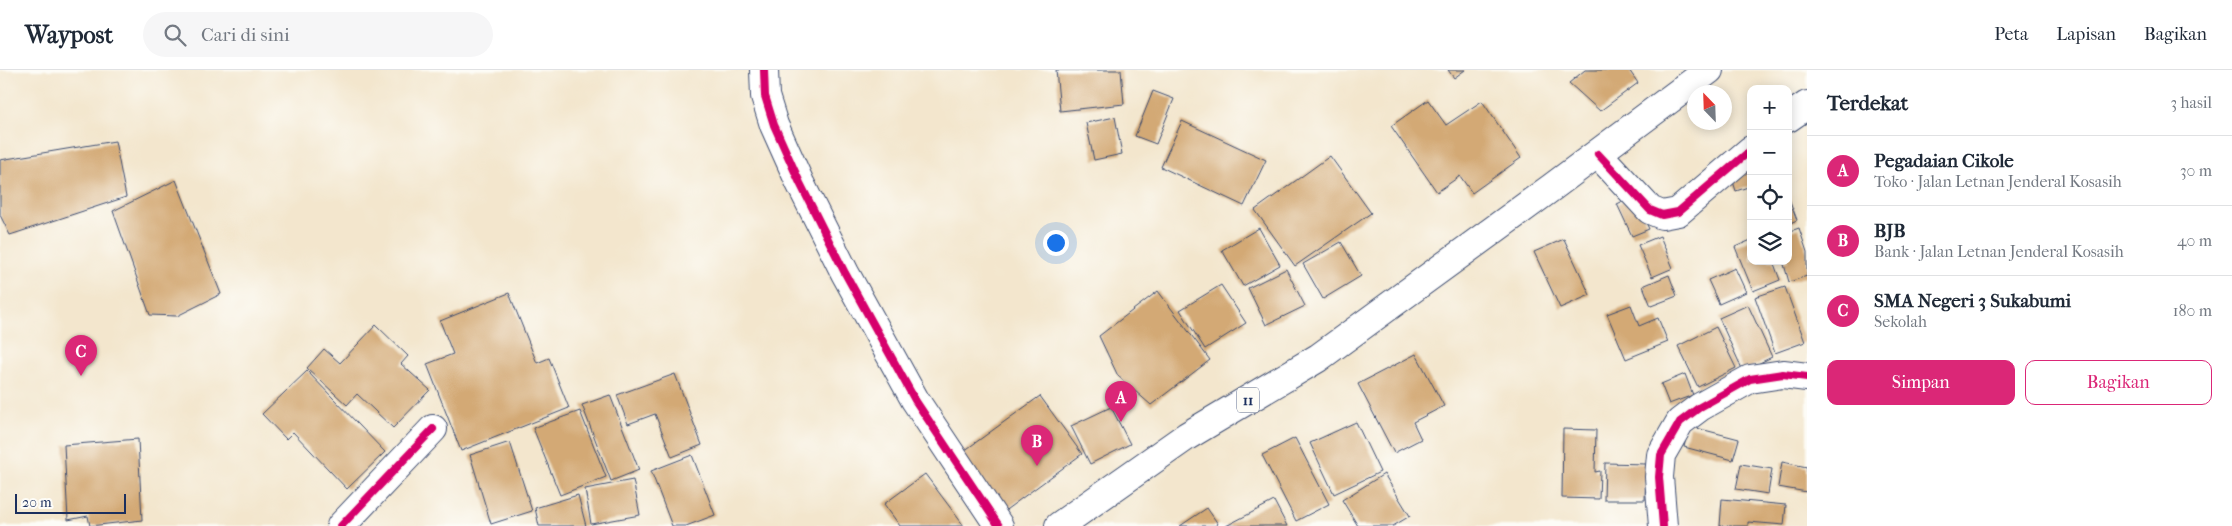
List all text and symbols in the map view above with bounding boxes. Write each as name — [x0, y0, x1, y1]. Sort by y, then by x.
search box — [143, 12, 493, 57]
text: Waypost — [25, 21, 113, 49]
icon: search — [161, 21, 189, 49]
text: Cari di sini — [201, 24, 290, 46]
text: Peta — [1994, 24, 2028, 45]
text: Lapisan — [2056, 24, 2116, 45]
text: Bagikan — [2144, 24, 2207, 45]
north arrow — [1687, 85, 1732, 130]
map controls — [1747, 85, 1792, 265]
button: + — [1747, 85, 1792, 130]
text: Terdekat — [1827, 91, 1908, 115]
text: 3 hasil — [2171, 93, 2212, 112]
button: − — [1747, 130, 1792, 175]
text: Pegadaian Cikole — [1874, 150, 2014, 172]
text: A — [1838, 161, 1848, 180]
text: 30 m — [2180, 161, 2212, 180]
text: Toko · Jalan Letnan Jenderal Kosasih — [1874, 172, 2122, 191]
button: locate — [1747, 175, 1792, 220]
button: layers — [1747, 220, 1792, 265]
text: BJB — [1874, 220, 1906, 242]
your location — [1043, 230, 1069, 256]
text: B — [1838, 231, 1848, 250]
text: 40 m — [2177, 231, 2212, 250]
text: Bank · Jalan Letnan Jenderal Kosasih — [1874, 242, 2124, 261]
text: SMA Negeri 3 Sukabumi — [1874, 290, 2071, 312]
text: C — [1838, 301, 1848, 320]
text: 180 m — [2173, 301, 2212, 320]
text: Sekolah — [1874, 312, 1927, 331]
pin: C — [65, 335, 97, 376]
button: Simpan — [1827, 360, 2015, 405]
button: Bagikan — [2025, 360, 2212, 405]
pin: A — [1105, 381, 1137, 422]
road number: 11 — [1237, 388, 1259, 412]
pin: B — [1021, 425, 1053, 466]
scale bar — [15, 491, 126, 514]
text: 20 m — [22, 494, 52, 511]

